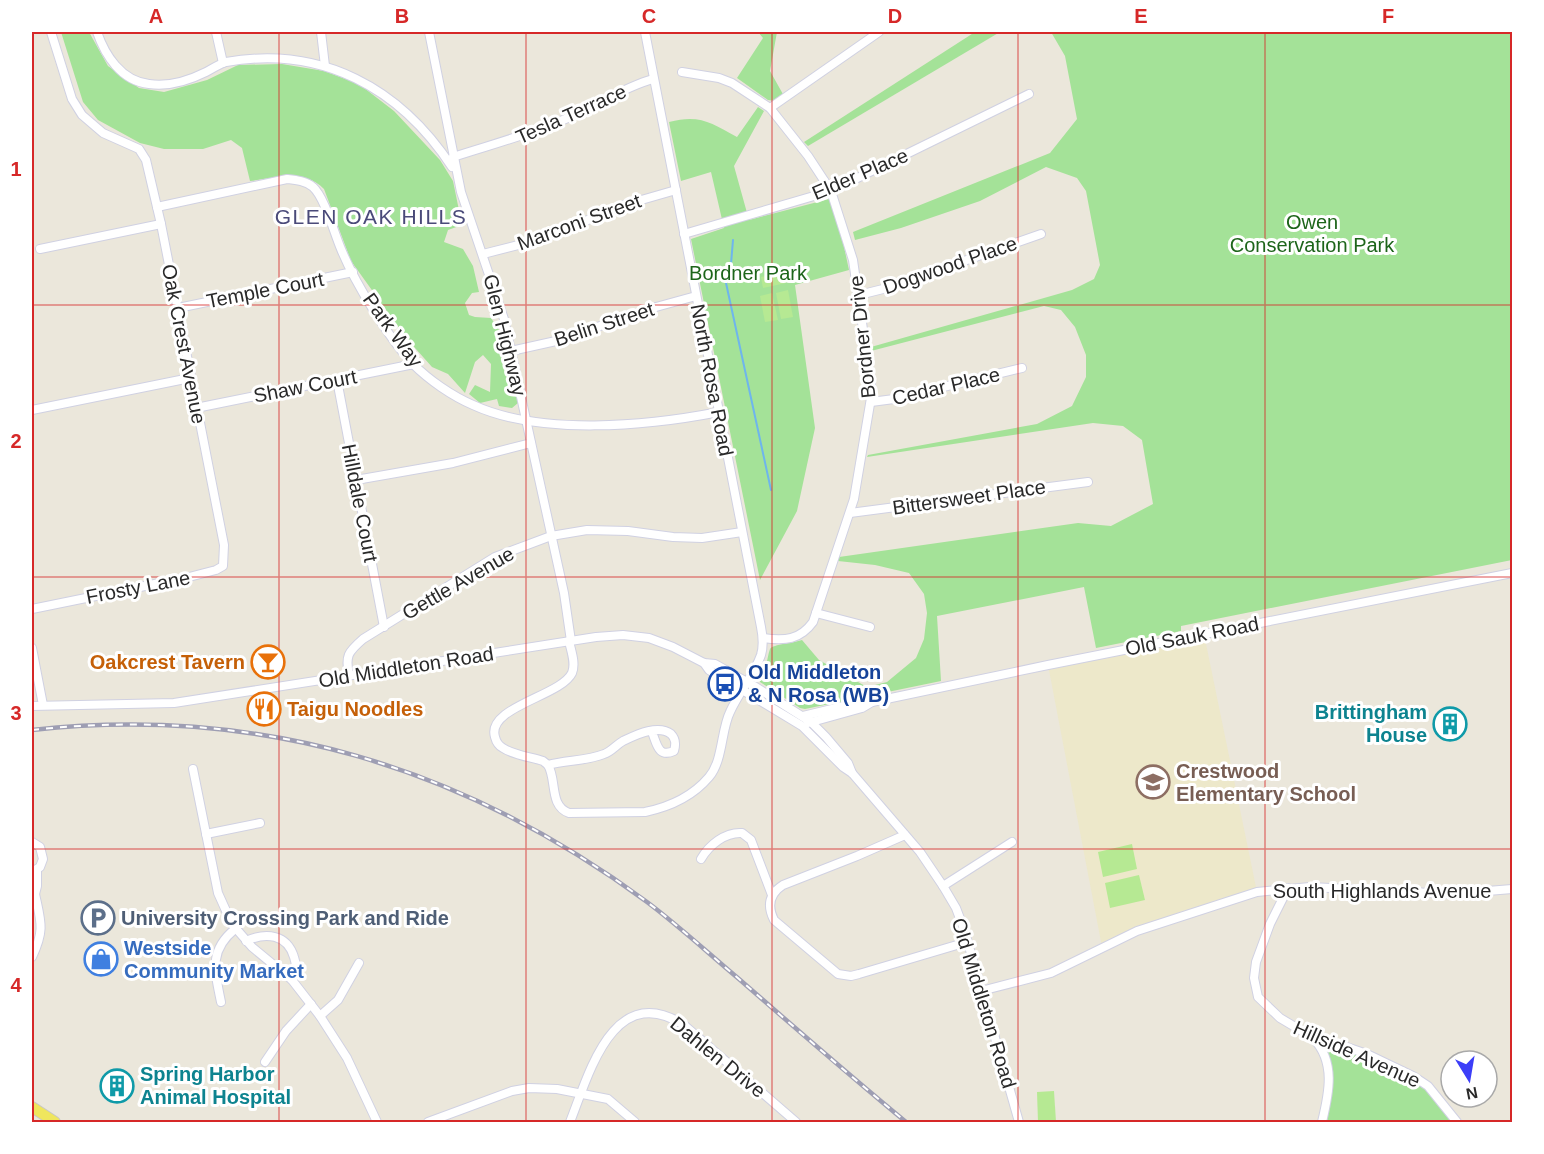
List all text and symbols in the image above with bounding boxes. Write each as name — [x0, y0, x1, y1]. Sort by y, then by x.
text: A — [149, 5, 163, 27]
text: B — [395, 5, 409, 27]
text: C — [642, 5, 656, 27]
text: D — [888, 5, 902, 27]
text: E — [1134, 5, 1148, 27]
text: F — [1382, 5, 1394, 27]
street label: Tesla Terrace — [512, 80, 630, 148]
street label: Elder Place — [809, 144, 911, 204]
text: 1 — [10, 158, 22, 180]
street label: Marconi Street — [514, 189, 644, 255]
district label: GLEN OAK HILLS — [275, 205, 467, 228]
park label: Owen Conservation Park — [1230, 211, 1395, 256]
street label: Dogwood Place — [880, 232, 1020, 298]
street label: Oak Crest Avenue — [158, 262, 210, 426]
park label: Bordner Park — [689, 262, 808, 284]
street label: Temple Court — [205, 268, 326, 312]
street label: Glen Highway — [479, 272, 531, 398]
street label: Bordner Drive — [845, 274, 879, 400]
street label: Park Way — [359, 289, 427, 371]
street label: Belin Street — [551, 297, 657, 350]
street label: North Rosa Road — [686, 302, 738, 458]
street label: Cedar Place — [890, 363, 1002, 409]
street label: Shaw Court — [252, 365, 359, 407]
text: 2 — [10, 430, 22, 452]
street label: Hilldale Court — [338, 442, 382, 564]
street label: Bittersweet Place — [891, 475, 1047, 519]
street label: Gettle Avenue — [398, 542, 518, 624]
street label: Frosty Lane — [84, 566, 192, 608]
street label: Old Sauk Road — [1123, 612, 1261, 660]
street label: Old Middleton Road — [317, 642, 495, 692]
bar icon: Oakcrest Tavern — [250, 644, 286, 680]
place label: Oakcrest Tavern — [90, 651, 245, 673]
place label: Old Middleton & N Rosa (WB) — [748, 661, 889, 706]
bus stop icon: Old Middleton & N Rosa (WB) — [707, 666, 743, 702]
restaurant icon: Taigu Noodles — [246, 691, 282, 727]
place label: Taigu Noodles — [287, 698, 423, 720]
place label: Brittingham House — [1315, 701, 1427, 746]
text: 3 — [10, 702, 22, 724]
building icon: Brittingham House — [1432, 706, 1468, 742]
place label: Crestwood Elementary School — [1176, 760, 1356, 805]
school or university icon: Crestwood Elementary School — [1135, 764, 1171, 800]
street label: South Highlands Avenue — [1273, 880, 1491, 902]
parking icon: University Crossing Park and Ride — [80, 900, 116, 936]
place label: University Crossing Park and Ride — [121, 907, 449, 929]
street label: Old Middleton Road — [948, 915, 1020, 1091]
place label: Westside Community Market — [124, 937, 304, 982]
shop icon: Westside Community Market — [83, 941, 119, 977]
text: 4 — [10, 974, 22, 996]
street label: Dahlen Drive — [666, 1012, 770, 1102]
street label: Hillside Avenue — [1290, 1016, 1424, 1092]
north arrow — [1439, 1049, 1499, 1109]
place label: Spring Harbor Animal Hospital — [140, 1063, 291, 1108]
building icon: Spring Harbor Animal Hospital — [99, 1068, 135, 1104]
text: N — [1464, 1084, 1479, 1103]

